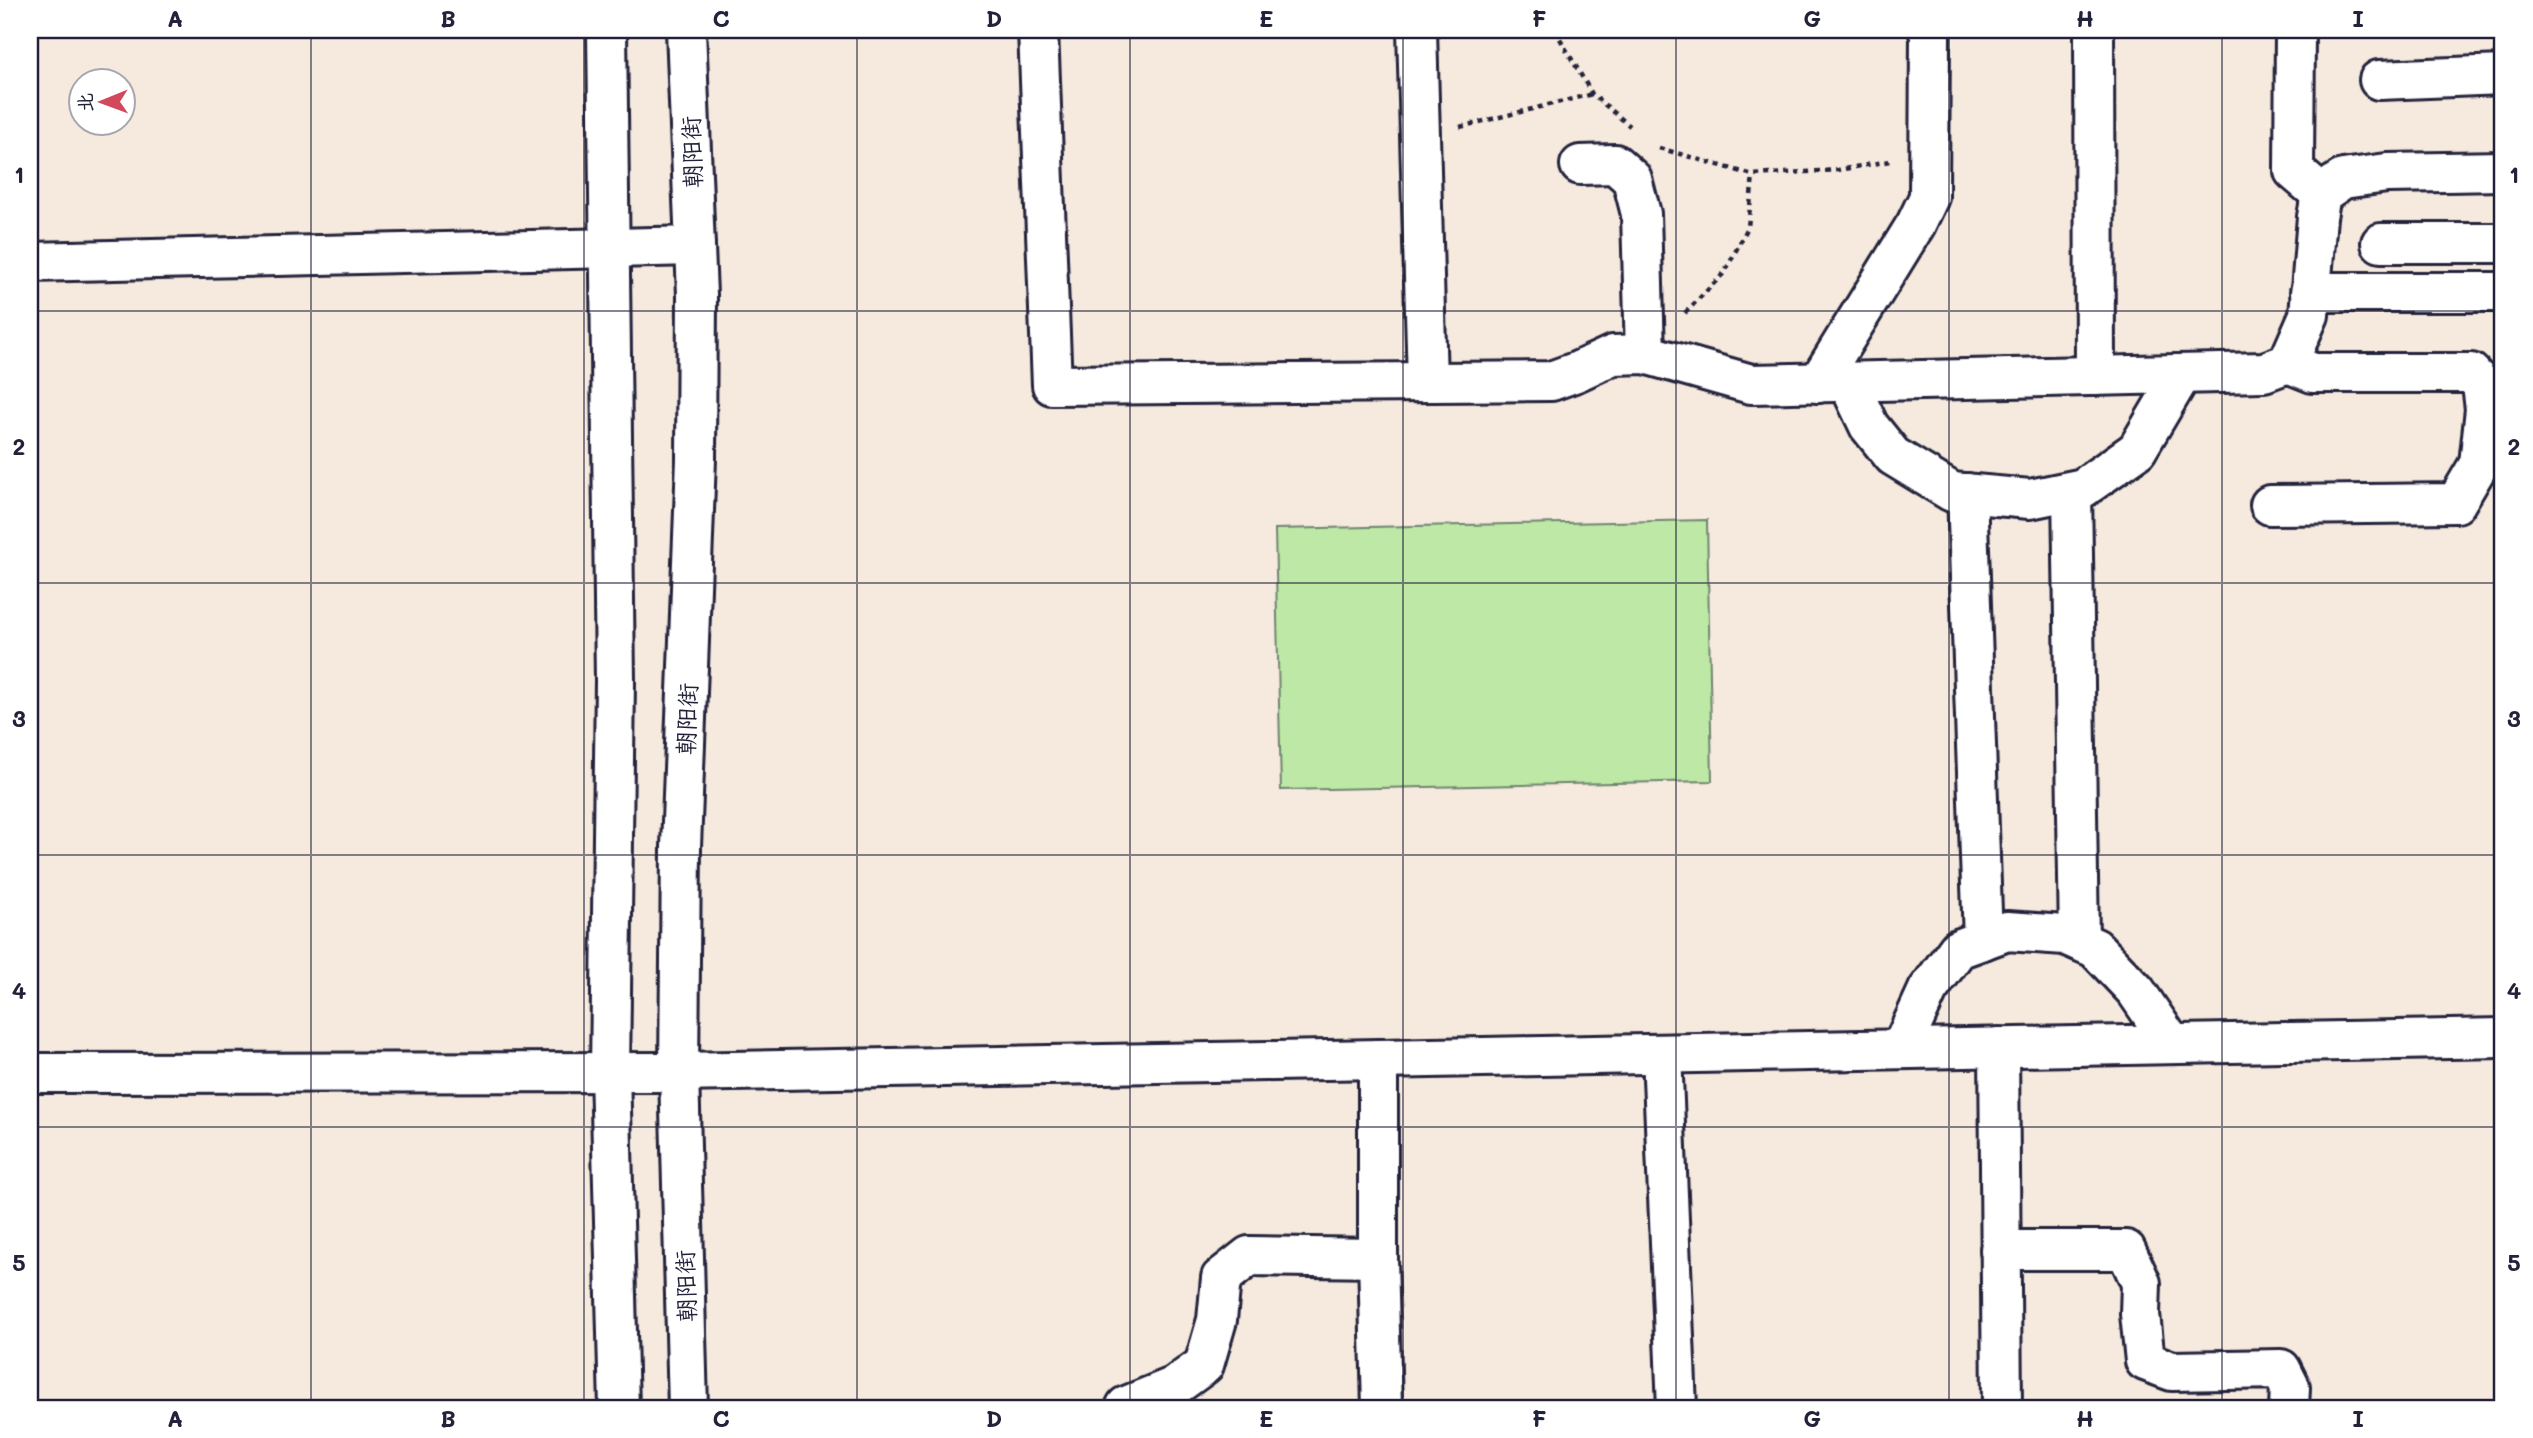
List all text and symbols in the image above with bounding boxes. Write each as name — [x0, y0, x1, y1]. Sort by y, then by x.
text: A — [167, 3, 183, 33]
text: B — [440, 3, 456, 33]
text: C — [712, 3, 730, 33]
text: D — [986, 3, 1002, 33]
text: E — [1259, 3, 1273, 33]
text: F — [1532, 3, 1546, 33]
text: G — [1803, 3, 1821, 33]
text: H — [2076, 3, 2094, 33]
text: I — [2352, 3, 2364, 33]
north arrow — [66, 66, 136, 136]
text: 北 — [72, 93, 97, 112]
street label: 朝阳街 — [674, 115, 708, 189]
text: 1 — [14, 159, 24, 189]
text: 1 — [2509, 159, 2519, 189]
text: 2 — [13, 431, 25, 461]
text: 2 — [2508, 431, 2520, 461]
street label: 朝阳街 — [669, 682, 703, 756]
text: 3 — [12, 703, 26, 733]
text: 3 — [2507, 703, 2521, 733]
text: 4 — [12, 975, 26, 1005]
text: 4 — [2507, 975, 2521, 1005]
text: 5 — [12, 1247, 26, 1277]
text: 5 — [2507, 1247, 2521, 1277]
street label: 朝阳街 — [668, 1249, 702, 1323]
text: A — [167, 1403, 183, 1433]
text: B — [440, 1403, 456, 1433]
text: C — [712, 1403, 730, 1433]
text: D — [986, 1403, 1002, 1433]
text: E — [1259, 1403, 1273, 1433]
text: F — [1532, 1403, 1546, 1433]
text: G — [1803, 1403, 1821, 1433]
text: H — [2076, 1403, 2094, 1433]
text: I — [2352, 1403, 2364, 1433]

